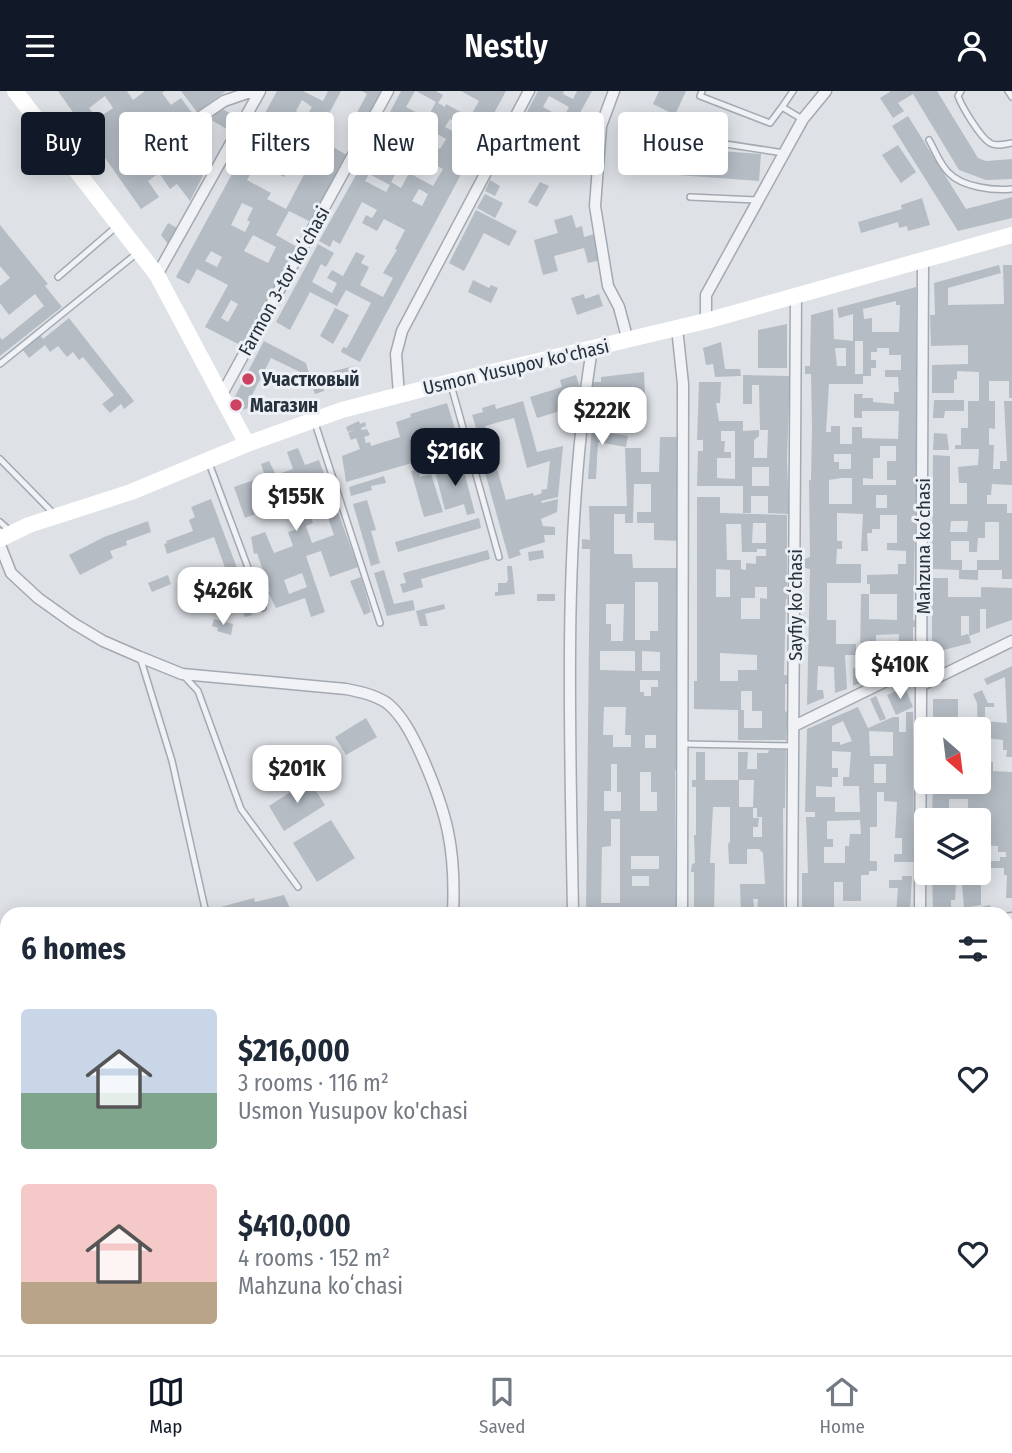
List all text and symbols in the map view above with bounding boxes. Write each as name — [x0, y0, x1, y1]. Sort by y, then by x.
icon: menu — [21, 27, 59, 65]
text: Nestly — [464, 27, 548, 65]
icon: person — [953, 27, 991, 65]
chip: Buy — [21, 112, 105, 175]
chip: Rent — [119, 112, 212, 175]
chip: Filters — [226, 112, 334, 175]
chip: New — [348, 112, 438, 175]
chip: Apartment — [452, 112, 604, 175]
chip: House — [618, 112, 728, 175]
street label: Farmon 3-tor koʻchasi — [233, 202, 335, 360]
street label: Usmon Yusupov ko'chasi — [421, 334, 611, 400]
place label: Участковый — [261, 368, 359, 391]
marker: Участковый — [240, 371, 256, 387]
pin: $222K — [553, 387, 651, 447]
place label: Магазин — [250, 394, 318, 417]
text: $222K — [574, 396, 630, 424]
marker: Магазин — [228, 397, 244, 413]
pin: $216K — [406, 429, 504, 488]
text: $216K — [427, 437, 483, 465]
pin: $155K — [247, 473, 345, 533]
street label: Mahzuna koʻchasi — [912, 478, 935, 614]
text: $155K — [268, 482, 324, 510]
street label: Sayfiy koʻchasi — [784, 549, 807, 661]
pin: $426K — [174, 567, 272, 627]
text: $426K — [193, 576, 253, 604]
pin: $410K — [851, 641, 949, 701]
text: $410K — [871, 650, 929, 678]
north arrow — [914, 717, 990, 795]
map controls — [914, 717, 991, 885]
pin: $201K — [248, 745, 346, 805]
text: $201K — [268, 754, 326, 782]
button: layers — [914, 808, 991, 885]
icon: filters — [954, 930, 992, 968]
text: 6 homes — [21, 931, 126, 967]
text: $216,000 — [238, 1033, 350, 1069]
icon: home — [77, 1037, 161, 1121]
icon: heart — [954, 1060, 992, 1098]
text: 3 rooms · 116 m² — [238, 1069, 389, 1097]
text: Usmon Yusupov ko'chasi — [238, 1097, 468, 1125]
text: $410,000 — [238, 1208, 351, 1244]
icon: home — [77, 1212, 161, 1296]
icon: heart — [954, 1235, 992, 1273]
text: 4 rooms · 152 m² — [238, 1244, 390, 1272]
text: Mahzuna koʻchasi — [238, 1272, 403, 1300]
tab: Map — [147, 1373, 185, 1438]
tab: Saved — [479, 1373, 525, 1438]
tab: Home — [819, 1373, 865, 1438]

